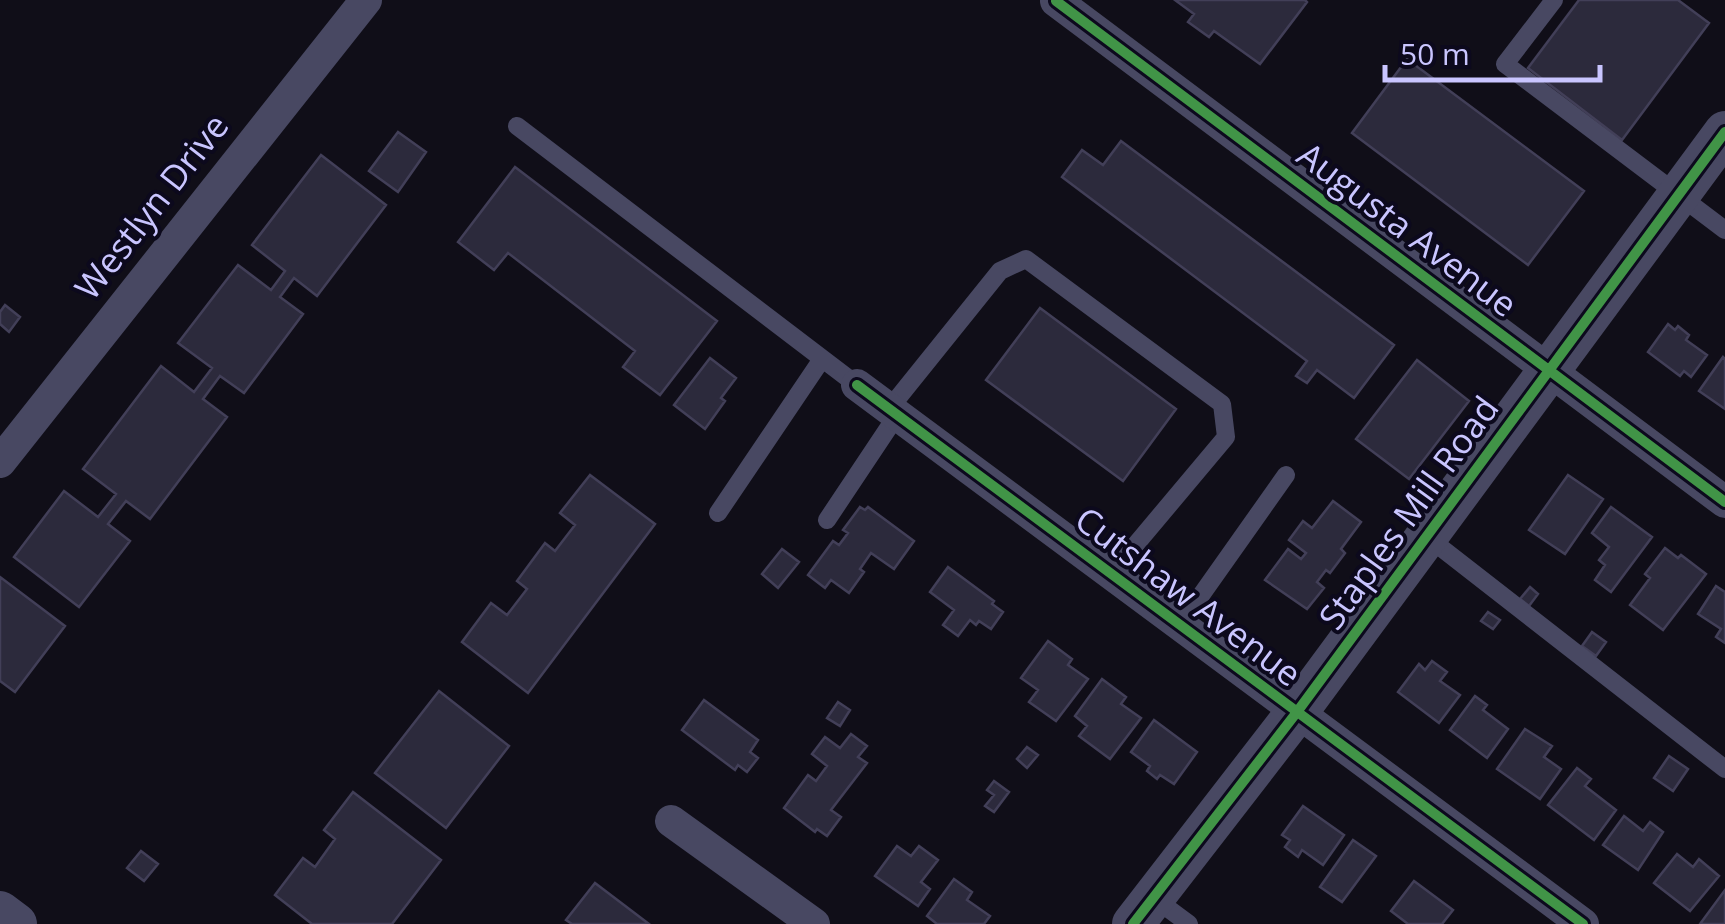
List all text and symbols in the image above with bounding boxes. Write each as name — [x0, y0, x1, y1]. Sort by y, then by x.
scale bar — [1385, 20, 1600, 82]
text: 50 m — [1400, 33, 1470, 74]
street label: Westlyn Drive — [63, 103, 238, 309]
street label: Augusta Avenue — [1288, 131, 1527, 327]
street label: Staples Mill Road — [1307, 386, 1508, 638]
street label: Cutshaw Avenue — [1066, 495, 1312, 696]

